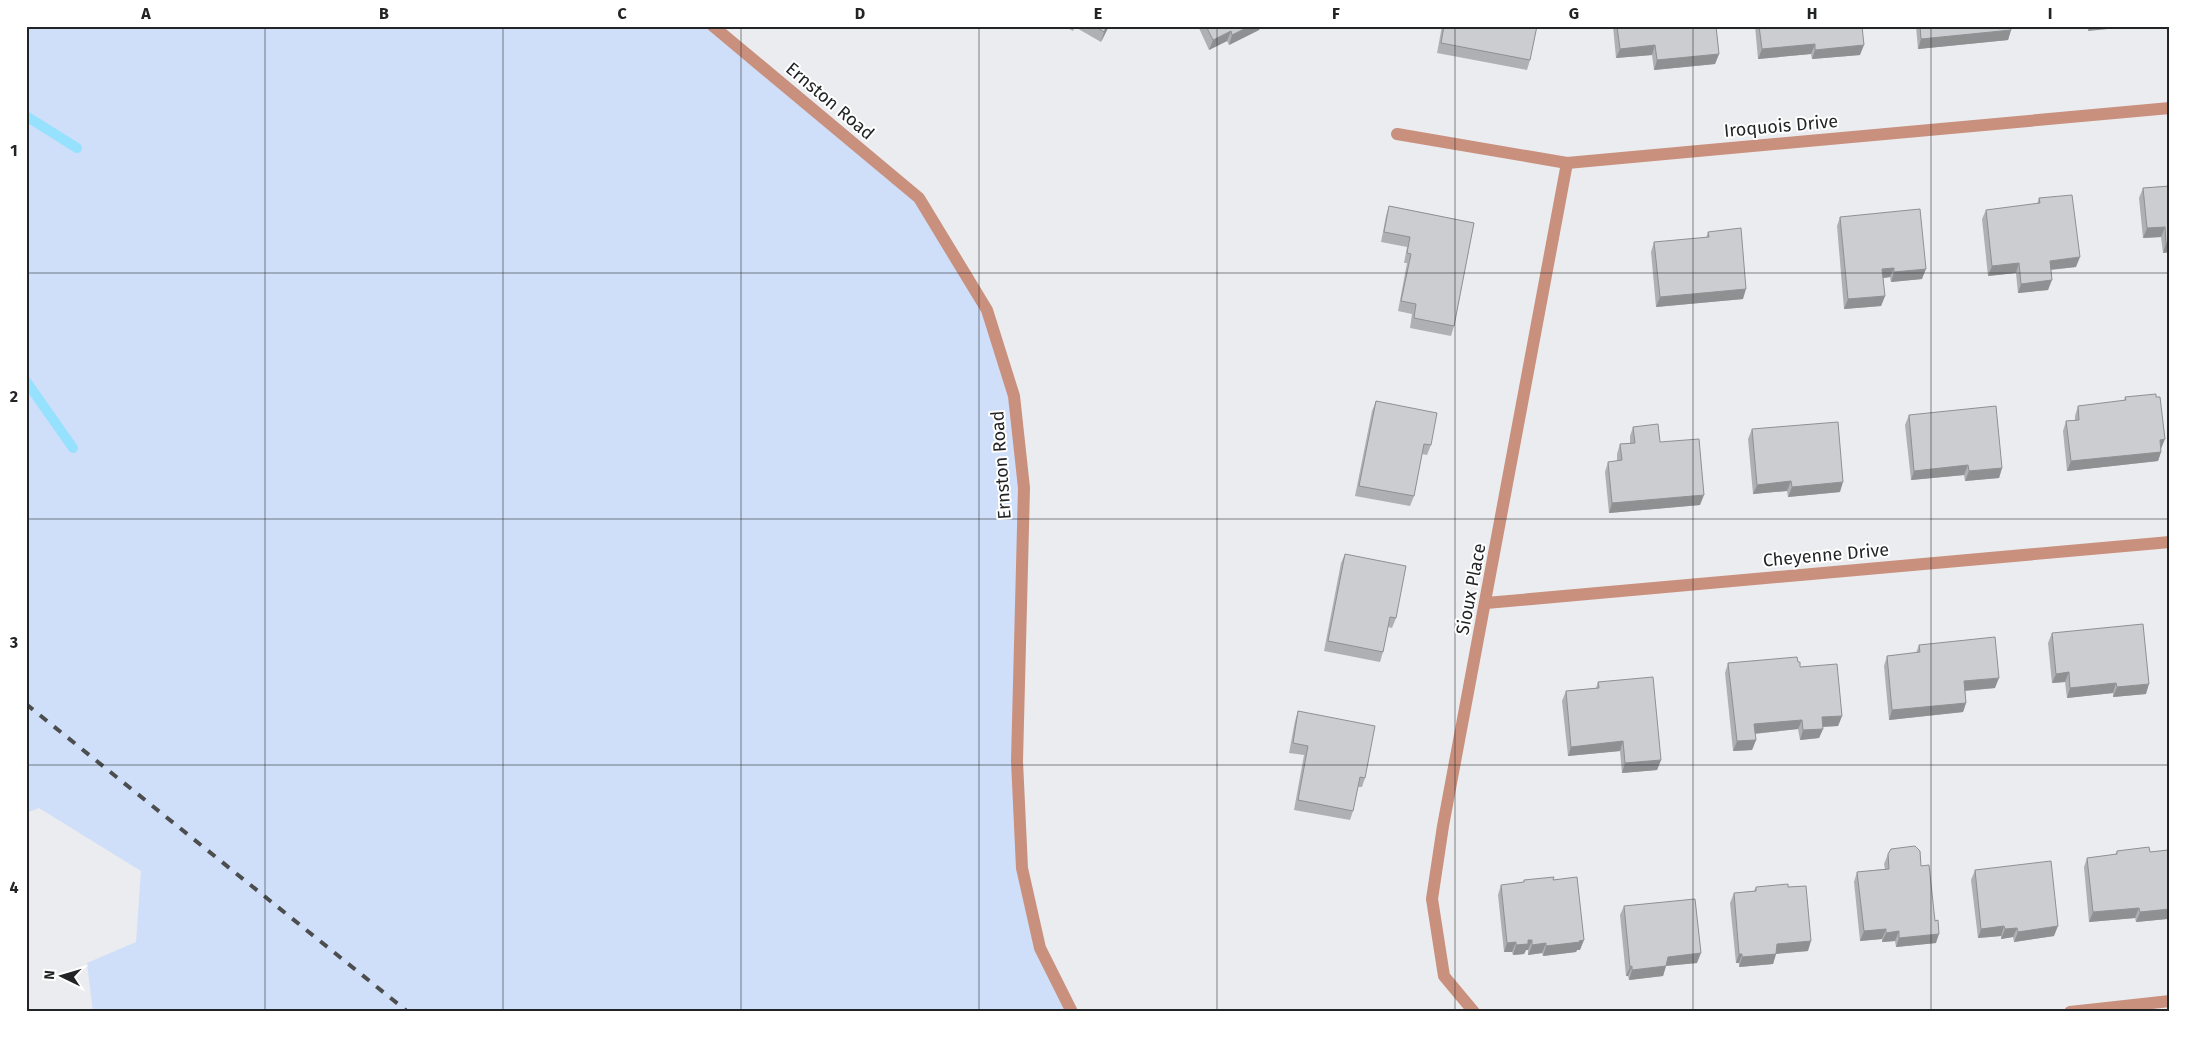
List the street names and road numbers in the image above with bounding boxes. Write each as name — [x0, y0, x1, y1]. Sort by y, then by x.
street label: Ernston Road — [781, 58, 879, 144]
street label: Iroquois Drive — [1723, 110, 1839, 142]
street label: Ernston Road — [986, 410, 1016, 520]
street label: Cheyenne Drive — [1762, 539, 1890, 571]
street label: Sioux Place — [1451, 541, 1491, 637]

